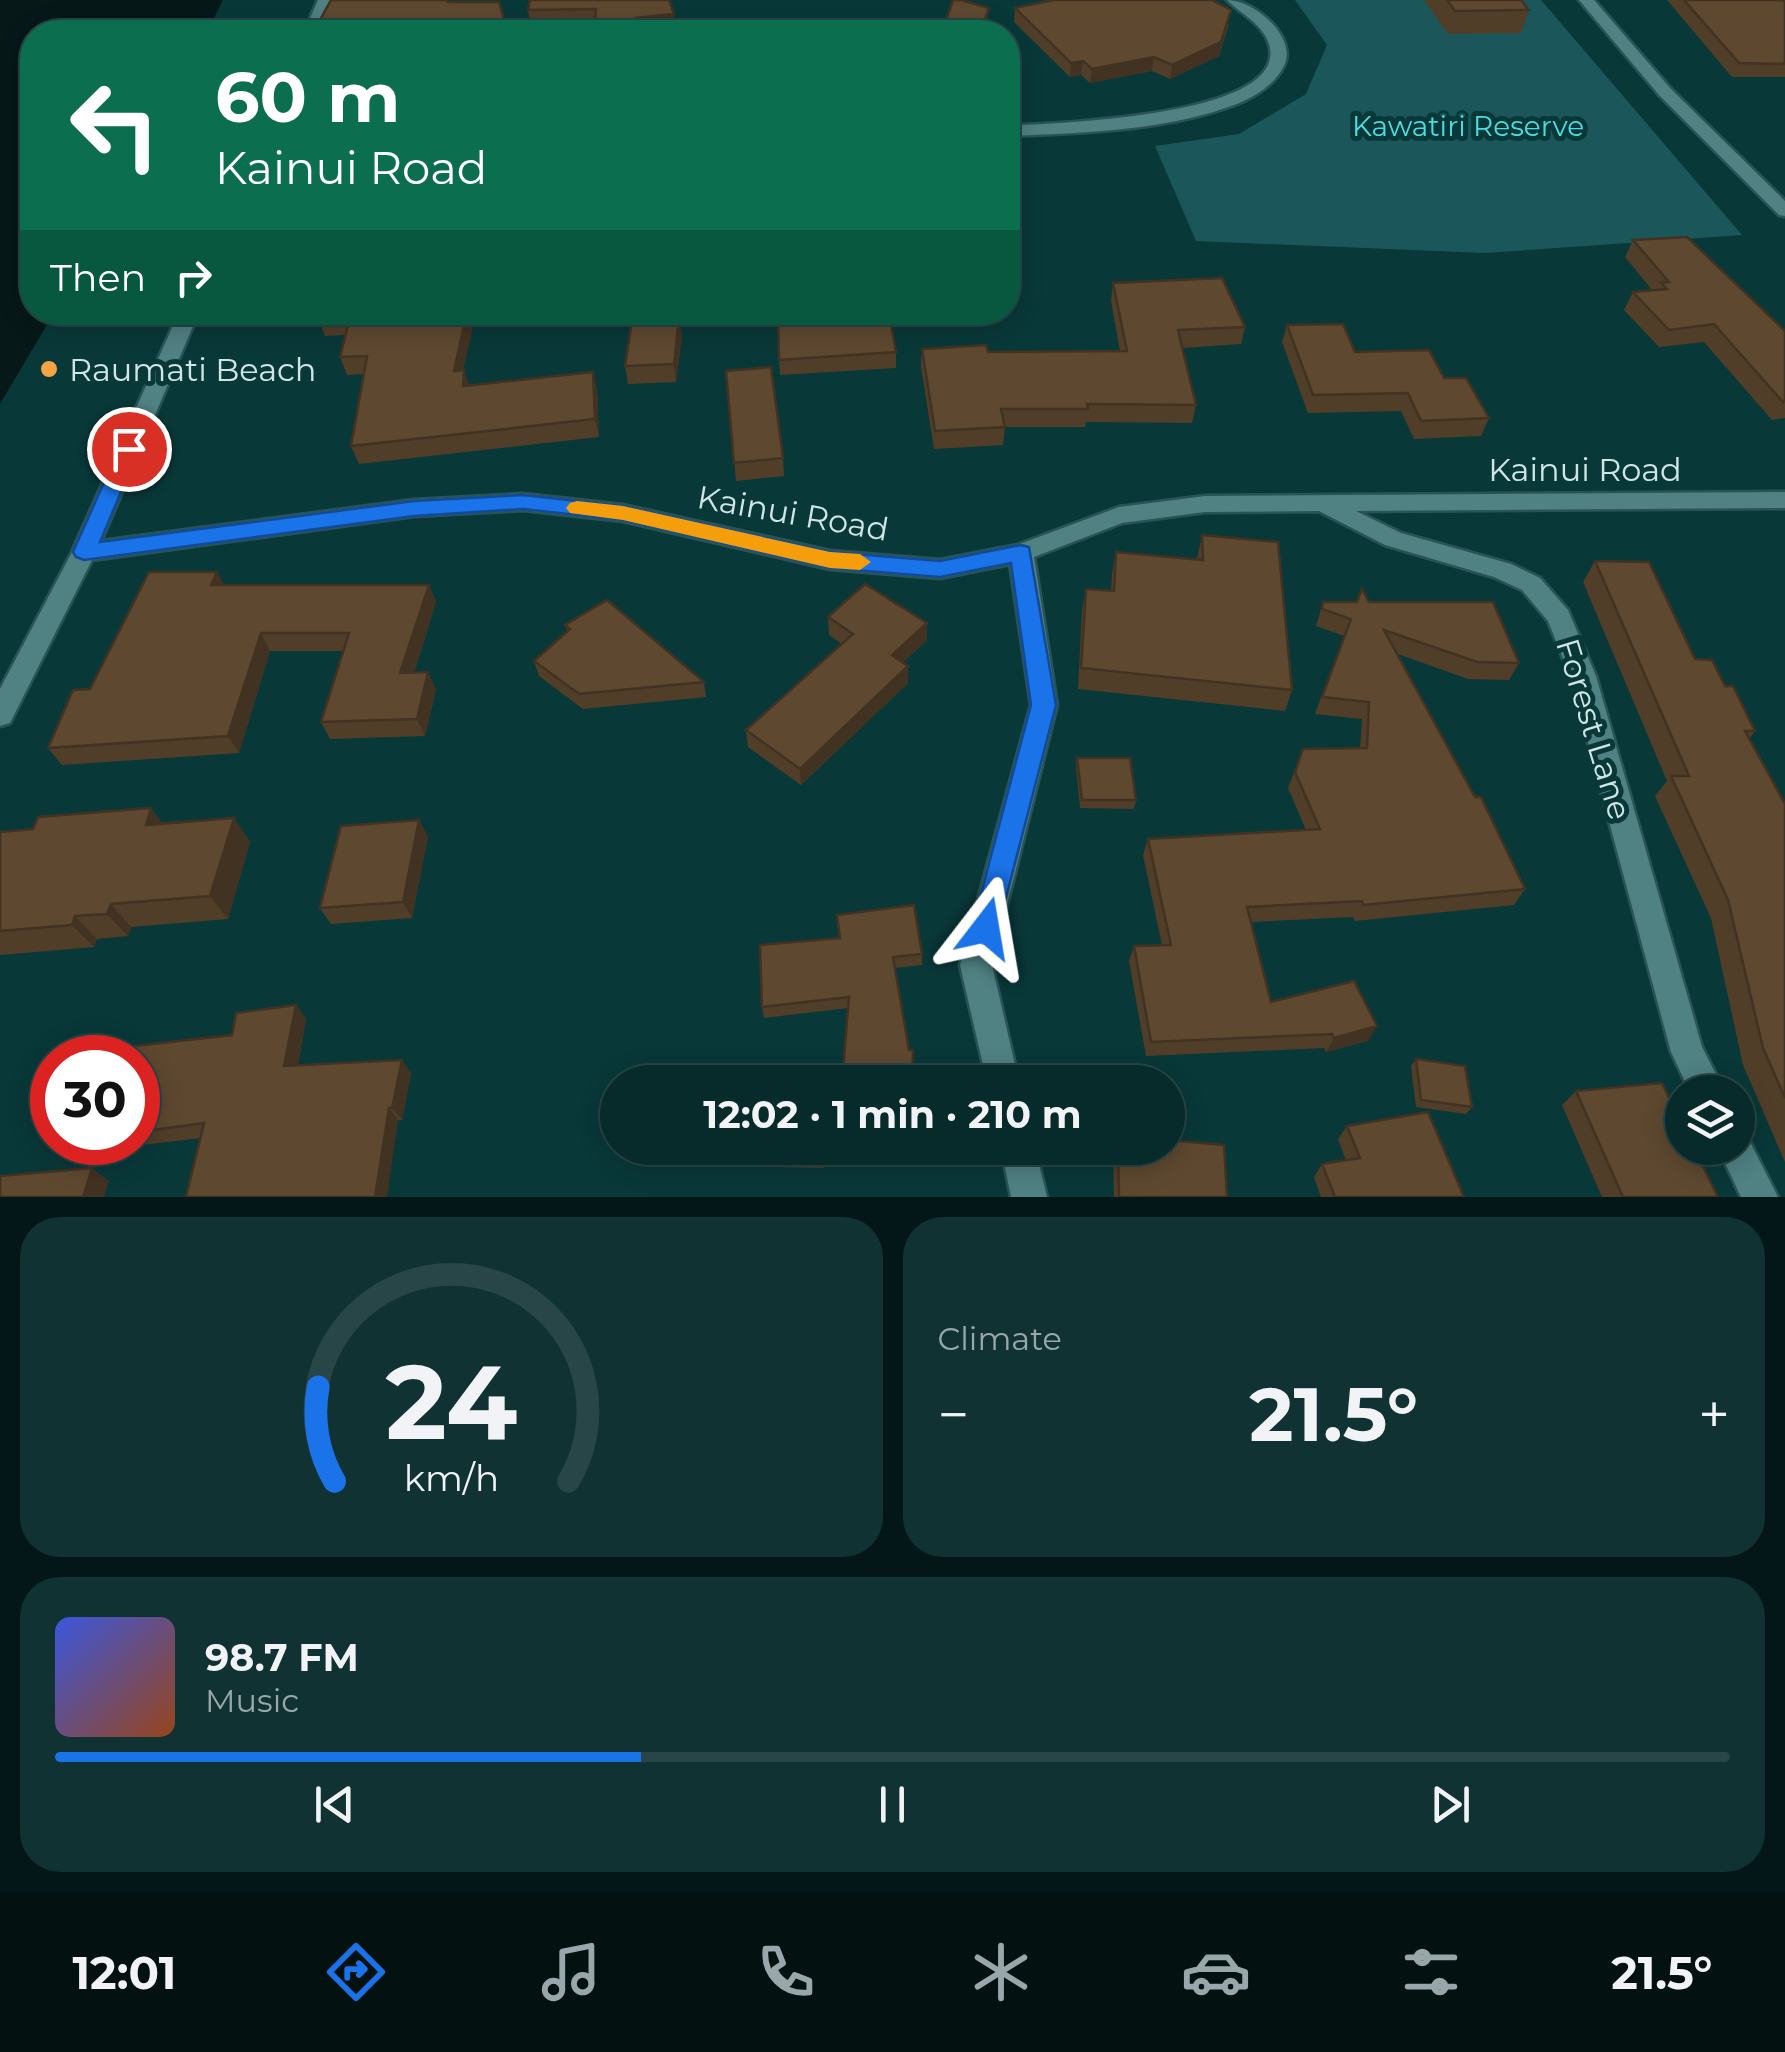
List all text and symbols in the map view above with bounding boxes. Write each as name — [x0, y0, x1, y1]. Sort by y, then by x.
text: 60 m — [215, 54, 400, 140]
icon: left — [50, 60, 180, 190]
park label: Kawatiri Reserve — [1352, 109, 1584, 143]
text: Kainui Road — [215, 140, 487, 195]
icon: right — [166, 250, 221, 305]
text: Then — [50, 254, 146, 301]
place label: Raumati Beach — [69, 350, 316, 389]
marker: Raumati Beach — [38, 358, 60, 380]
pin — [87, 407, 172, 492]
icon: arrive — [102, 422, 157, 477]
street label: Kainui Road — [1488, 450, 1682, 489]
street label: Kainui Road — [694, 477, 892, 549]
street label: Forest Lane — [1548, 634, 1640, 824]
position arrow — [934, 876, 1038, 980]
speed limit sign: 30 — [30, 1035, 160, 1165]
map controls — [1665, 1075, 1755, 1165]
button: layers — [1665, 1075, 1755, 1165]
text: 12:02 · 1 min · 210 m — [703, 1091, 1082, 1138]
text: Climate — [938, 1319, 1062, 1358]
text: 24 — [385, 1338, 517, 1465]
text: 21.5° — [1249, 1368, 1418, 1460]
text: − — [938, 1381, 969, 1448]
text: + — [1698, 1381, 1730, 1448]
text: km/h — [404, 1456, 499, 1500]
text: 98.7 FM — [205, 1634, 359, 1681]
text: Music — [205, 1681, 299, 1720]
icon: previous — [307, 1777, 362, 1832]
icon: pause — [865, 1777, 920, 1832]
icon: next — [1423, 1777, 1478, 1832]
icon: directions — [321, 1937, 391, 2007]
icon: music — [536, 1937, 606, 2007]
icon: phone — [751, 1937, 821, 2007]
icon: climate — [966, 1937, 1036, 2007]
icon: car — [1181, 1937, 1251, 2007]
icon: filters — [1396, 1937, 1466, 2007]
text: 12:01 — [72, 1945, 176, 2000]
text: 21.5° — [1611, 1945, 1712, 2000]

